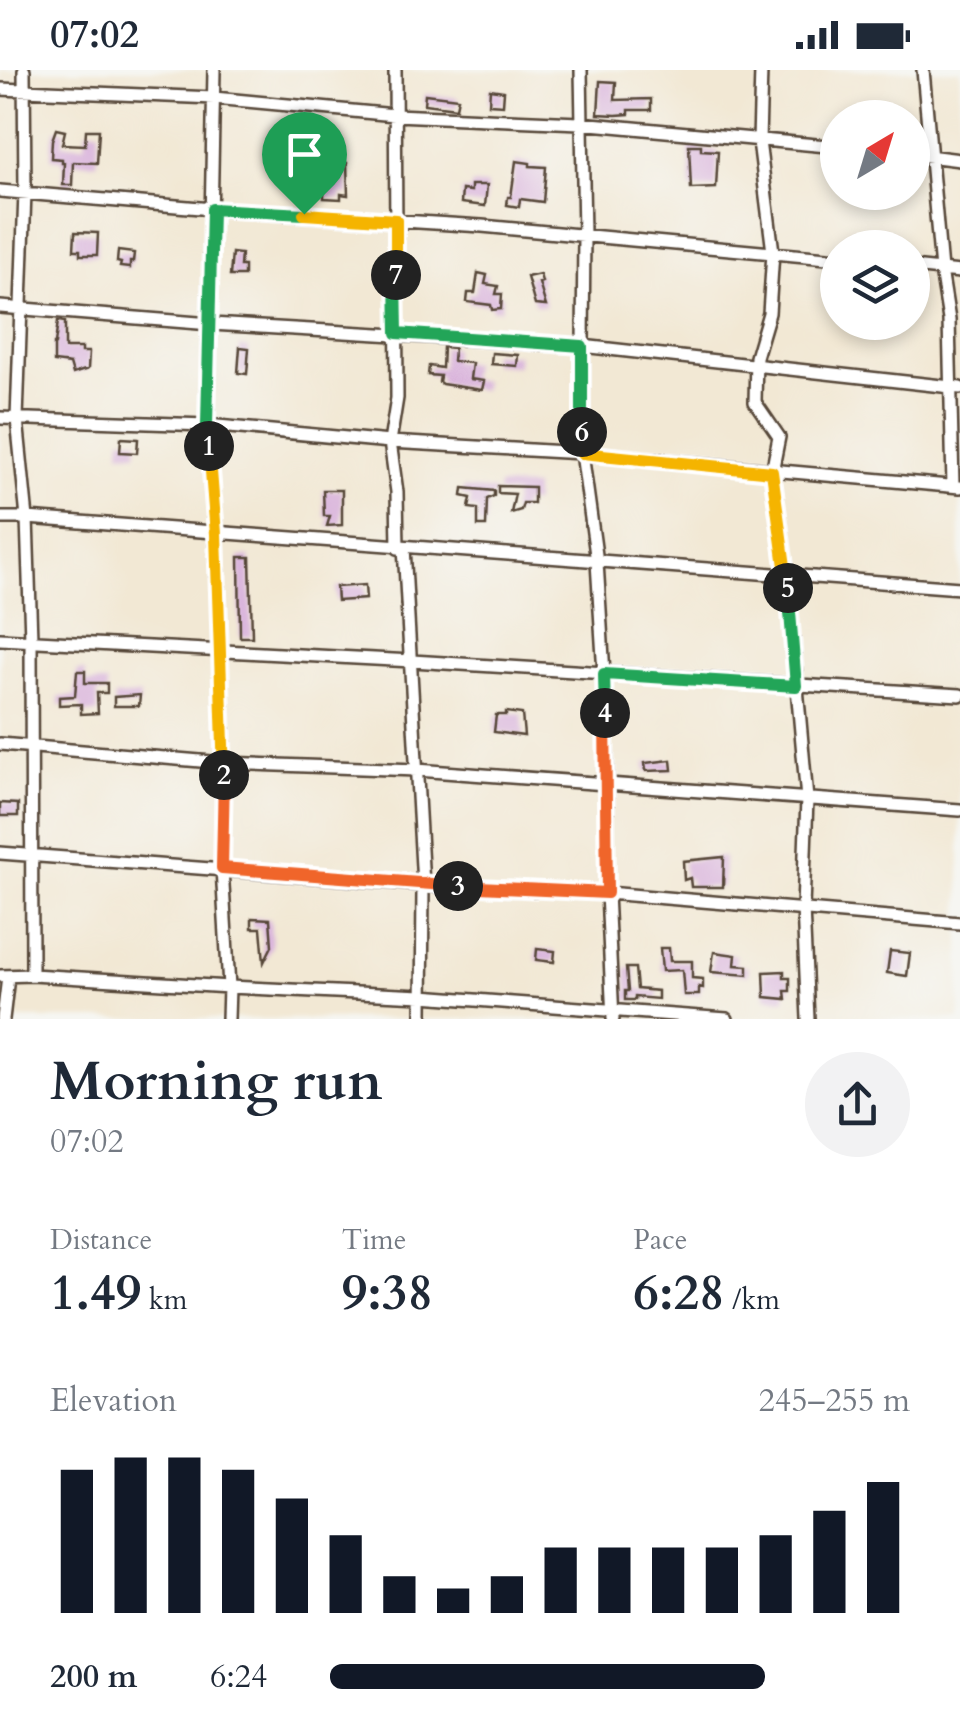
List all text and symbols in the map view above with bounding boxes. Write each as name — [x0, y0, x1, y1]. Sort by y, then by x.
text: 07:02 — [50, 9, 139, 61]
north arrow — [820, 100, 930, 210]
map controls — [820, 100, 930, 340]
pin — [262, 112, 347, 215]
icon: arrive — [277, 127, 332, 182]
button: layers — [820, 230, 930, 340]
pin: 7 — [371, 250, 421, 300]
text: 7 — [389, 256, 403, 294]
pin: 6 — [557, 407, 607, 457]
text: 6 — [575, 413, 589, 451]
pin: 1 — [184, 421, 234, 471]
text: 1 — [202, 427, 216, 465]
pin: 5 — [763, 563, 813, 613]
text: 5 — [781, 569, 795, 607]
pin: 4 — [580, 688, 630, 738]
text: 4 — [598, 694, 612, 732]
pin: 2 — [199, 750, 249, 800]
text: 2 — [217, 756, 231, 794]
pin: 3 — [433, 861, 483, 911]
text: 3 — [451, 867, 465, 905]
text: Morning run — [50, 1045, 383, 1119]
button: share — [805, 1052, 910, 1157]
text: 07:02 — [50, 1120, 124, 1164]
text: Distance — [50, 1221, 152, 1259]
text: Time — [342, 1221, 406, 1259]
text: Pace — [633, 1221, 687, 1259]
text: 1.49 — [50, 1259, 141, 1327]
text: 9:38 — [342, 1259, 433, 1327]
text: 6:28 — [633, 1259, 725, 1327]
text: km — [141, 1281, 188, 1319]
text: /km — [725, 1281, 780, 1319]
text: Elevation — [50, 1379, 177, 1423]
text: 245–255 m — [758, 1379, 910, 1423]
text: 200 m — [50, 1655, 137, 1699]
text: 6:24 — [210, 1655, 267, 1699]

